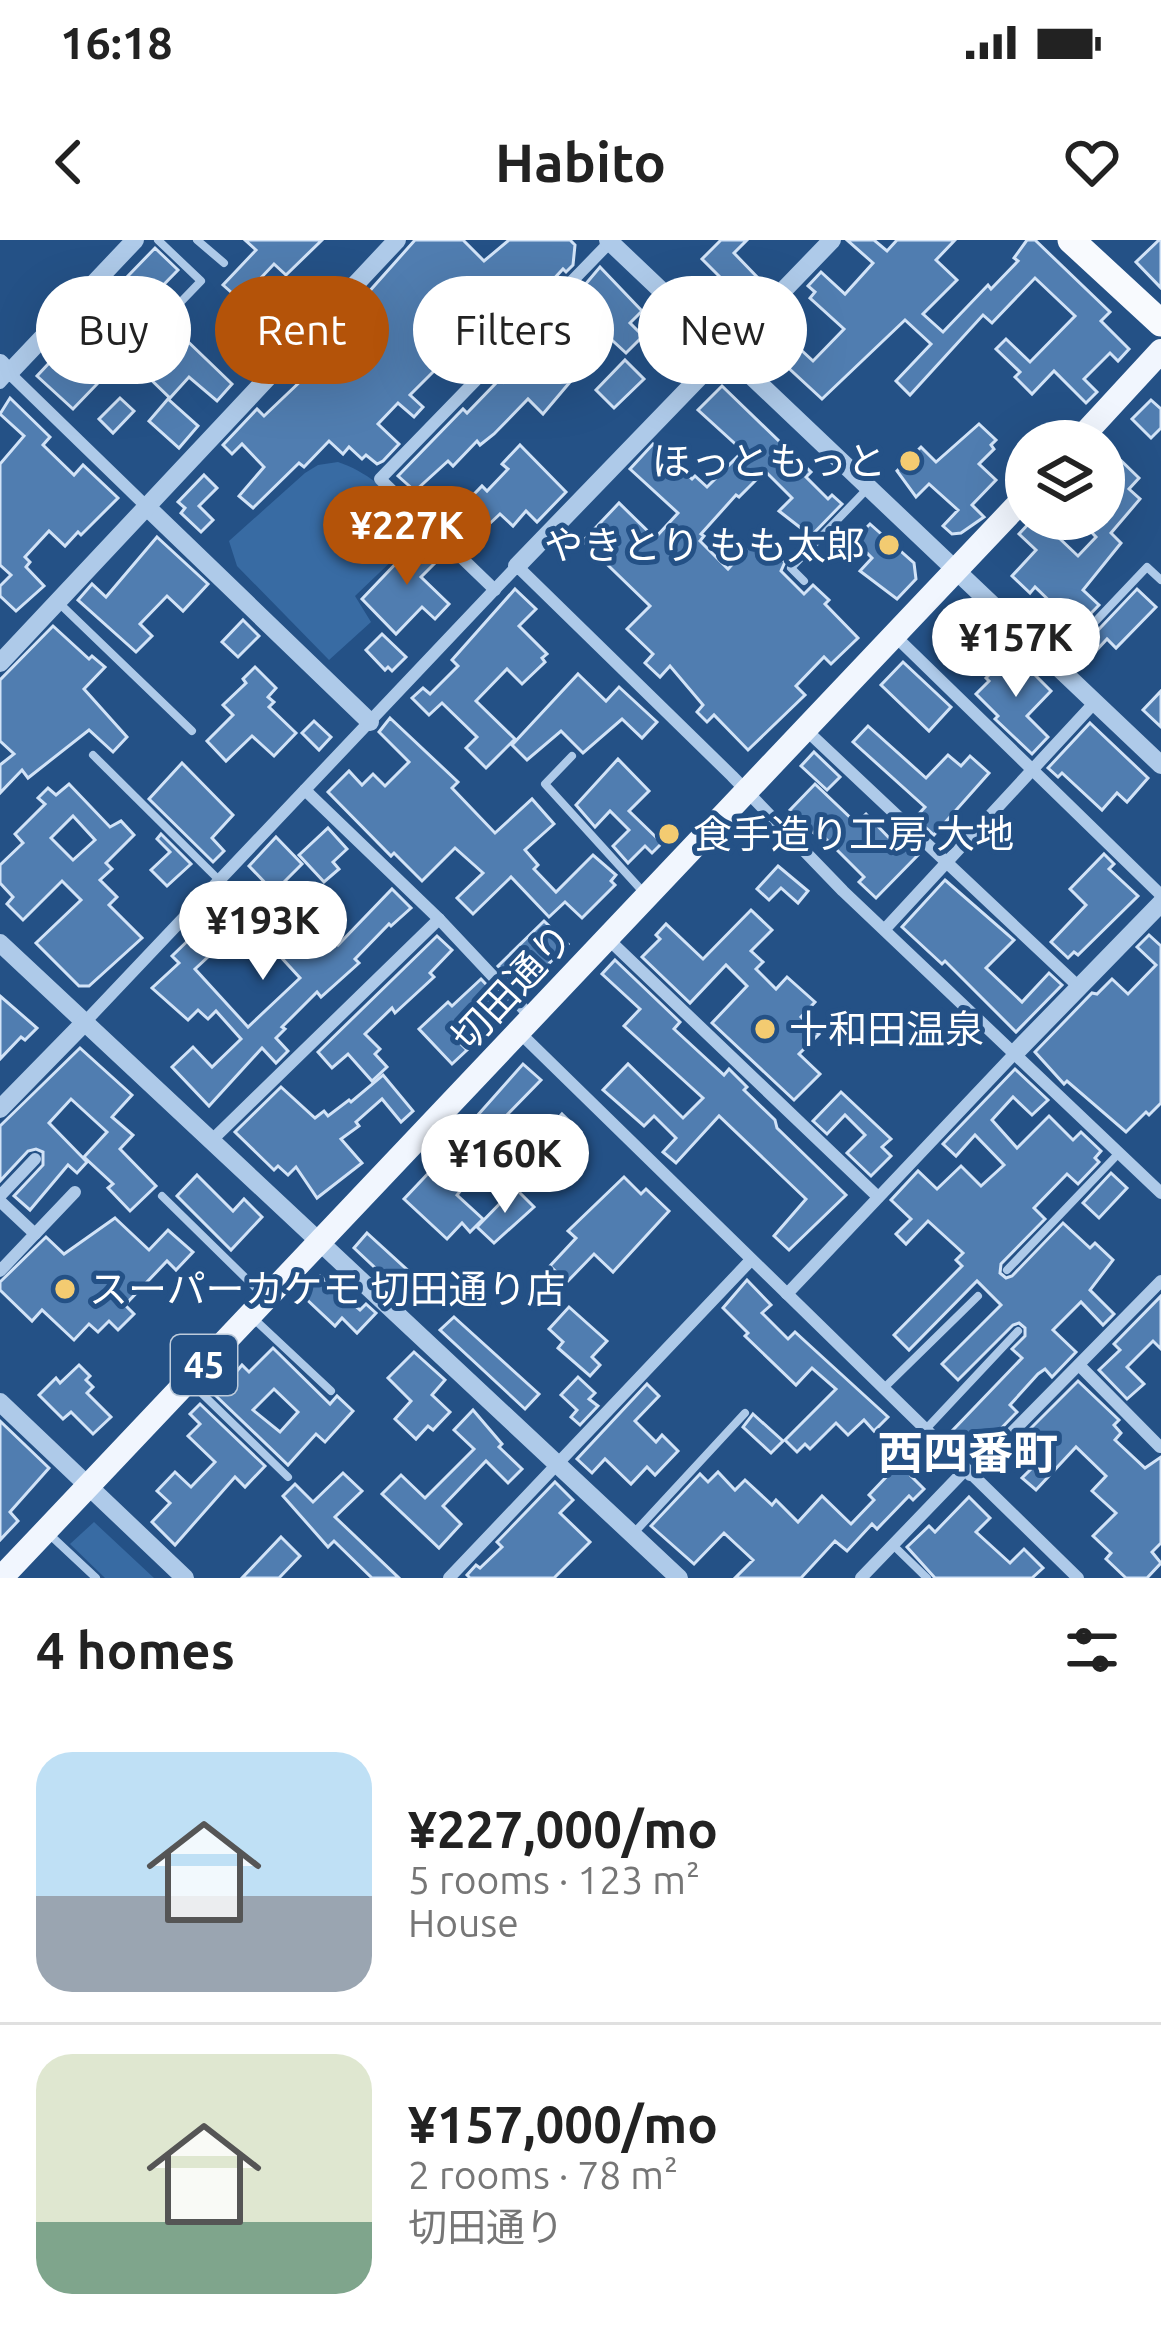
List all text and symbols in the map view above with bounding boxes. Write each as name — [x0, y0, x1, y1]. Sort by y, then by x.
text: 16:18 — [60, 17, 173, 68]
icon: back — [36, 129, 102, 195]
icon: heart — [1059, 129, 1125, 195]
text: Habito — [495, 132, 666, 192]
chip: Buy — [36, 276, 191, 384]
chip: Rent — [215, 276, 389, 384]
chip: Filters — [413, 276, 614, 384]
chip: New — [638, 276, 807, 384]
map controls — [1005, 420, 1125, 540]
button: layers — [1005, 420, 1125, 540]
place label: ほっともっと — [652, 439, 886, 482]
marker: ほっともっと — [897, 448, 923, 474]
pin: ¥227K — [323, 486, 491, 588]
text: ¥227K — [350, 503, 464, 546]
place label: やきとり もも太郎 — [544, 523, 865, 566]
marker: やきとり もも太郎 — [876, 532, 902, 558]
pin: ¥157K — [932, 598, 1100, 700]
text: ¥157K — [959, 615, 1073, 658]
place label: 食手造り工房 大地 — [693, 812, 1014, 855]
marker: 食手造り工房 大地 — [656, 821, 682, 847]
pin: ¥193K — [179, 881, 347, 983]
text: ¥193K — [206, 898, 320, 941]
street label: 切田通り — [443, 915, 581, 1058]
place label: 十和田温泉 — [789, 1007, 984, 1050]
marker: 十和田温泉 — [752, 1016, 778, 1042]
pin: ¥160K — [421, 1114, 589, 1216]
text: ¥160K — [448, 1131, 562, 1174]
place label: スーパーカケモ 切田通り店 — [89, 1267, 566, 1310]
marker: スーパーカケモ 切田通り店 — [52, 1276, 78, 1302]
road number: 45 — [171, 1335, 237, 1395]
district label: 西四番町 — [878, 1427, 1058, 1478]
icon: filters — [1059, 1617, 1125, 1683]
text: 4 homes — [36, 1621, 235, 1679]
icon: home — [132, 1800, 276, 1944]
text: ¥227,000/mo — [408, 1800, 718, 1858]
text: 5 rooms · 123 m² — [408, 1858, 700, 1901]
text: House — [408, 1901, 519, 1944]
text: ¥157,000/mo — [408, 2095, 718, 2153]
icon: home — [132, 2102, 276, 2246]
text: 2 rooms · 78 m² — [408, 2153, 678, 2196]
text: 切田通り — [408, 2205, 564, 2248]

